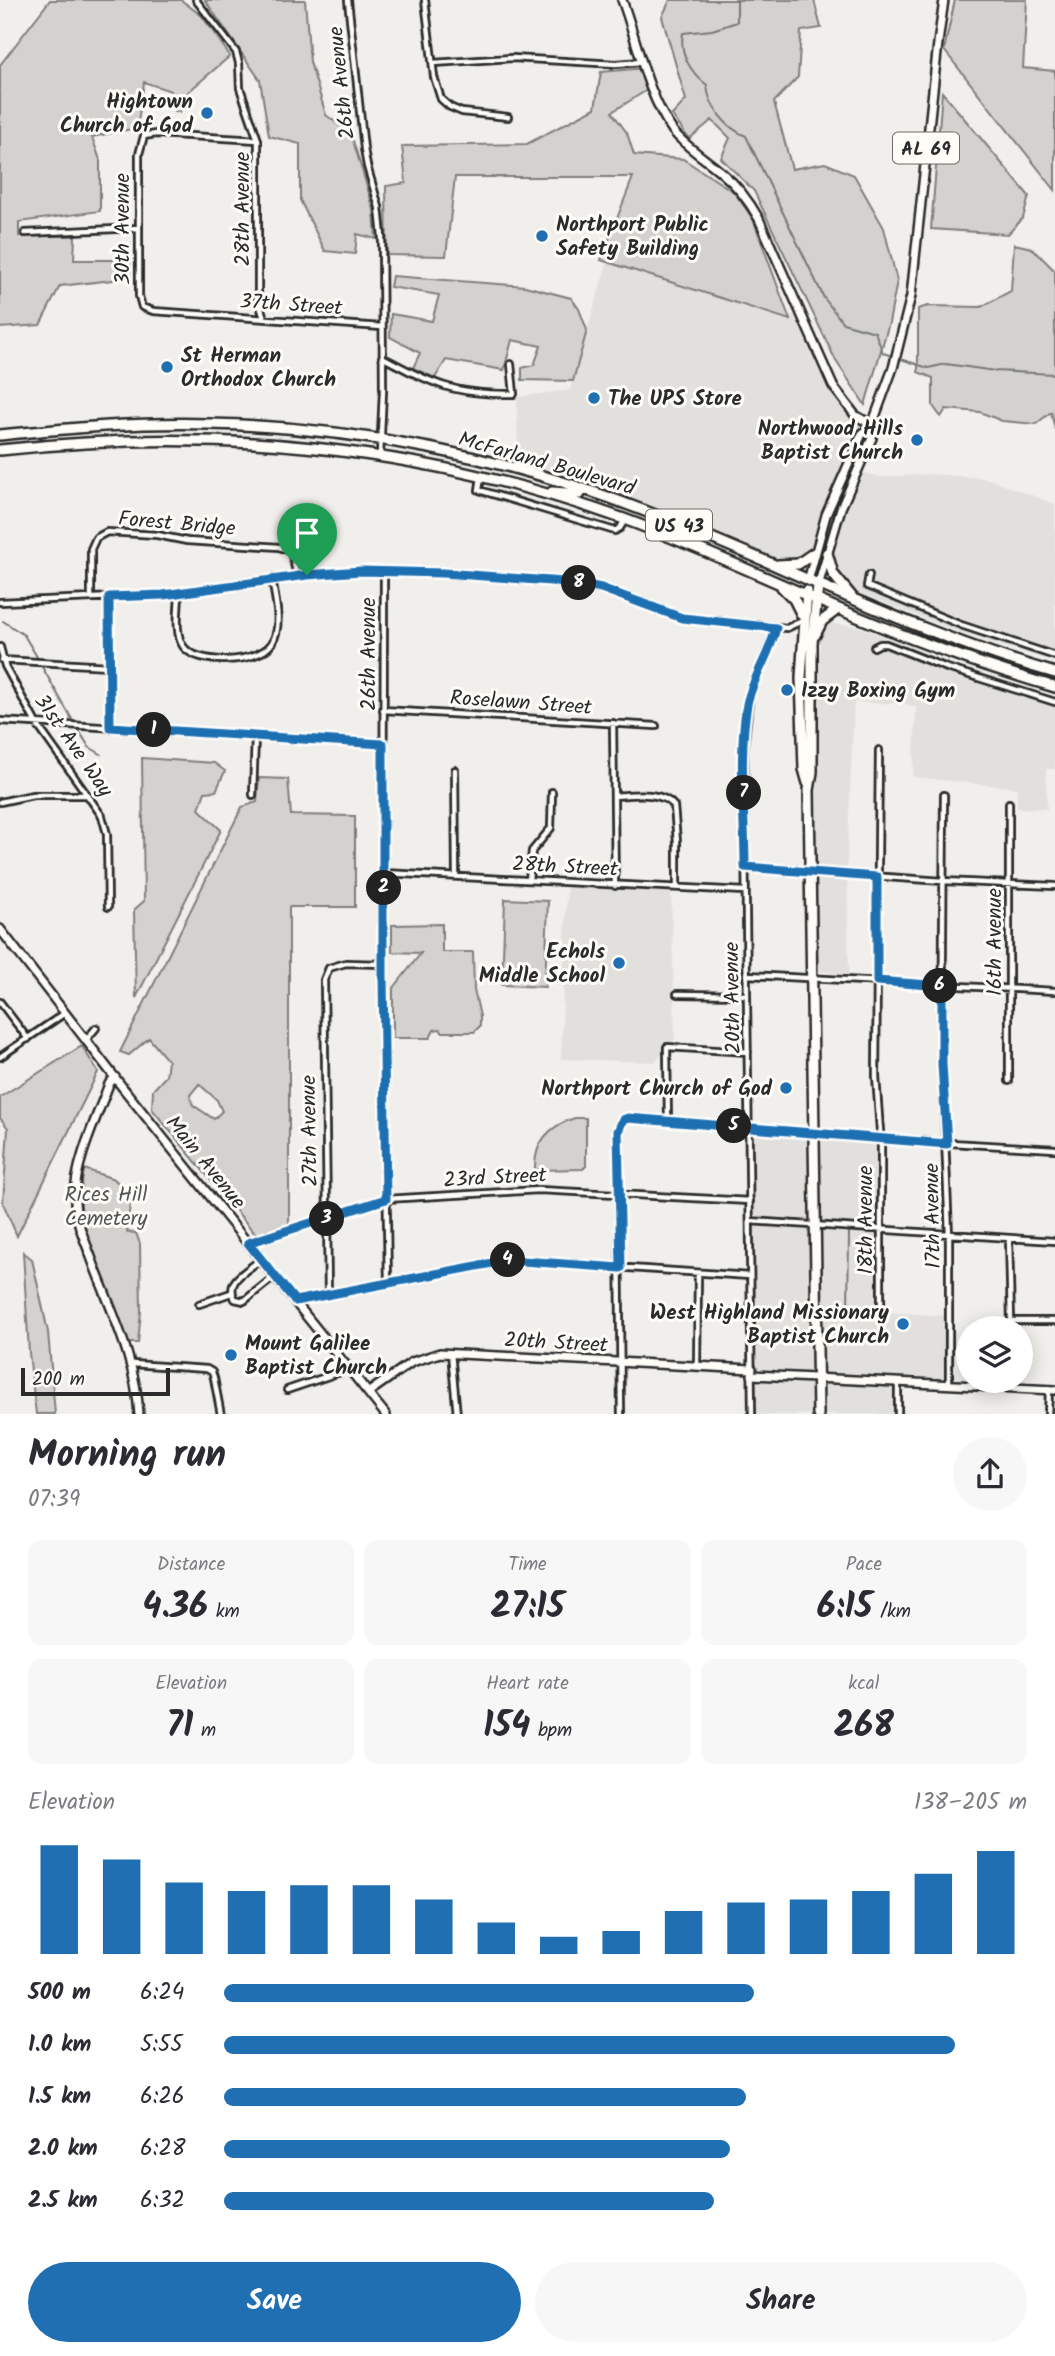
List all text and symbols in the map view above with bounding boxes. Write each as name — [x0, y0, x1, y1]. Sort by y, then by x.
street label: 26th Avenue — [320, 24, 365, 141]
place label: Hightown Church of God — [60, 86, 194, 143]
marker: Hightown Church of God — [199, 105, 215, 121]
road number: AL 69 — [893, 132, 959, 164]
street label: 28th Avenue — [227, 151, 260, 266]
street label: 30th Avenue — [107, 172, 140, 285]
place label: Northport Public Safety Building — [556, 209, 709, 266]
marker: Northport Public Safety Building — [534, 228, 550, 244]
street label: 37th Street — [239, 285, 344, 326]
place label: St Herman Orthodox Church — [181, 340, 336, 397]
marker: St Herman Orthodox Church — [159, 359, 175, 375]
place label: The UPS Store — [608, 383, 742, 416]
marker: The UPS Store — [586, 390, 602, 406]
place label: Northwood Hills Baptist Church — [758, 413, 903, 470]
street label: McFarland Boulevard — [454, 423, 639, 506]
marker: Northwood Hills Baptist Church — [909, 432, 925, 448]
street label: Forest Bridge — [117, 503, 237, 546]
pin — [277, 503, 337, 575]
road number: US 43 — [646, 510, 712, 540]
icon: arrive — [288, 514, 326, 552]
pin: 8 — [562, 566, 596, 600]
text: 8 — [573, 567, 584, 597]
street label: 26th Avenue — [353, 597, 386, 711]
place label: Izzy Boxing Gym — [801, 675, 955, 708]
street label: Roselawn Street — [449, 682, 594, 725]
marker: Izzy Boxing Gym — [779, 682, 795, 698]
street label: 31st Ave Way — [25, 687, 121, 804]
pin: 1 — [136, 712, 172, 748]
text: 1 — [151, 714, 156, 744]
pin: 7 — [726, 776, 762, 810]
text: 7 — [739, 777, 748, 807]
street label: 28th Street — [511, 848, 620, 887]
pin: 2 — [366, 870, 402, 906]
text: 2 — [378, 872, 389, 902]
street label: 16th Avenue — [979, 888, 1012, 996]
place label: Echols Middle School — [479, 936, 605, 993]
street label: 20th Avenue — [716, 941, 751, 1054]
marker: Echols Middle School — [611, 955, 627, 971]
pin: 6 — [922, 968, 958, 1004]
text: 6 — [934, 970, 945, 1000]
place label: Northport Church of God — [541, 1073, 773, 1106]
street label: 27th Avenue — [293, 1074, 328, 1187]
marker: Northport Church of God — [778, 1080, 794, 1096]
pin: 5 — [716, 1108, 752, 1144]
street label: Main Avenue — [156, 1109, 254, 1218]
text: 5 — [729, 1110, 738, 1140]
street label: 23rd Street — [443, 1159, 548, 1198]
street label: 17th Avenue — [916, 1162, 951, 1269]
street label: 18th Avenue — [850, 1165, 883, 1274]
park label: Rices Hill Cemetery — [65, 1179, 147, 1236]
pin: 3 — [310, 1202, 344, 1236]
text: 3 — [321, 1203, 332, 1233]
pin: 4 — [490, 1242, 526, 1278]
text: 4 — [502, 1244, 513, 1274]
place label: West Highland Missionary Baptist Church — [650, 1297, 889, 1354]
marker: West Highland Missionary Baptist Church — [895, 1316, 911, 1332]
map controls — [956, 1316, 1033, 1393]
button: layers — [956, 1316, 1033, 1393]
street label: 20th Street — [503, 1324, 609, 1363]
place label: Mount Galilee Baptist Church — [245, 1328, 387, 1385]
marker: Mount Galilee Baptist Church — [223, 1347, 239, 1363]
text: 200 m — [32, 1365, 85, 1395]
scale bar — [21, 1366, 170, 1397]
text: Morning run — [28, 1426, 226, 1486]
button: share — [953, 1437, 1027, 1511]
text: 07:39 — [28, 1482, 80, 1518]
text: Distance — [157, 1550, 225, 1580]
text: Time — [508, 1550, 547, 1580]
text: Pace — [846, 1550, 882, 1580]
text: 4.36 — [143, 1580, 208, 1636]
text: 27:15 — [491, 1580, 564, 1636]
text: 6:15 — [817, 1580, 873, 1636]
text: km — [208, 1597, 240, 1627]
text: /km — [873, 1597, 911, 1627]
text: Elevation — [155, 1669, 227, 1699]
text: Heart rate — [486, 1669, 569, 1699]
text: kcal — [848, 1669, 879, 1699]
text: 71 — [166, 1699, 193, 1755]
text: 154 — [483, 1699, 530, 1755]
text: 268 — [834, 1699, 894, 1755]
text: m — [193, 1716, 216, 1746]
text: bpm — [530, 1716, 572, 1746]
text: Elevation — [28, 1785, 115, 1821]
text: 138–205 m — [914, 1785, 1027, 1821]
text: 500 m — [28, 1975, 91, 2011]
text: 6:24 — [140, 1975, 184, 2011]
text: 1.0 km — [28, 2027, 91, 2063]
text: 5:55 — [140, 2027, 183, 2063]
text: 1.5 km — [28, 2079, 91, 2115]
text: 6:26 — [140, 2079, 185, 2115]
text: 2.0 km — [28, 2131, 98, 2167]
text: 6:28 — [140, 2131, 186, 2167]
text: 2.5 km — [28, 2183, 98, 2219]
text: 6:32 — [140, 2183, 185, 2219]
button: Save — [28, 2262, 521, 2342]
button: Share — [535, 2262, 1027, 2342]

